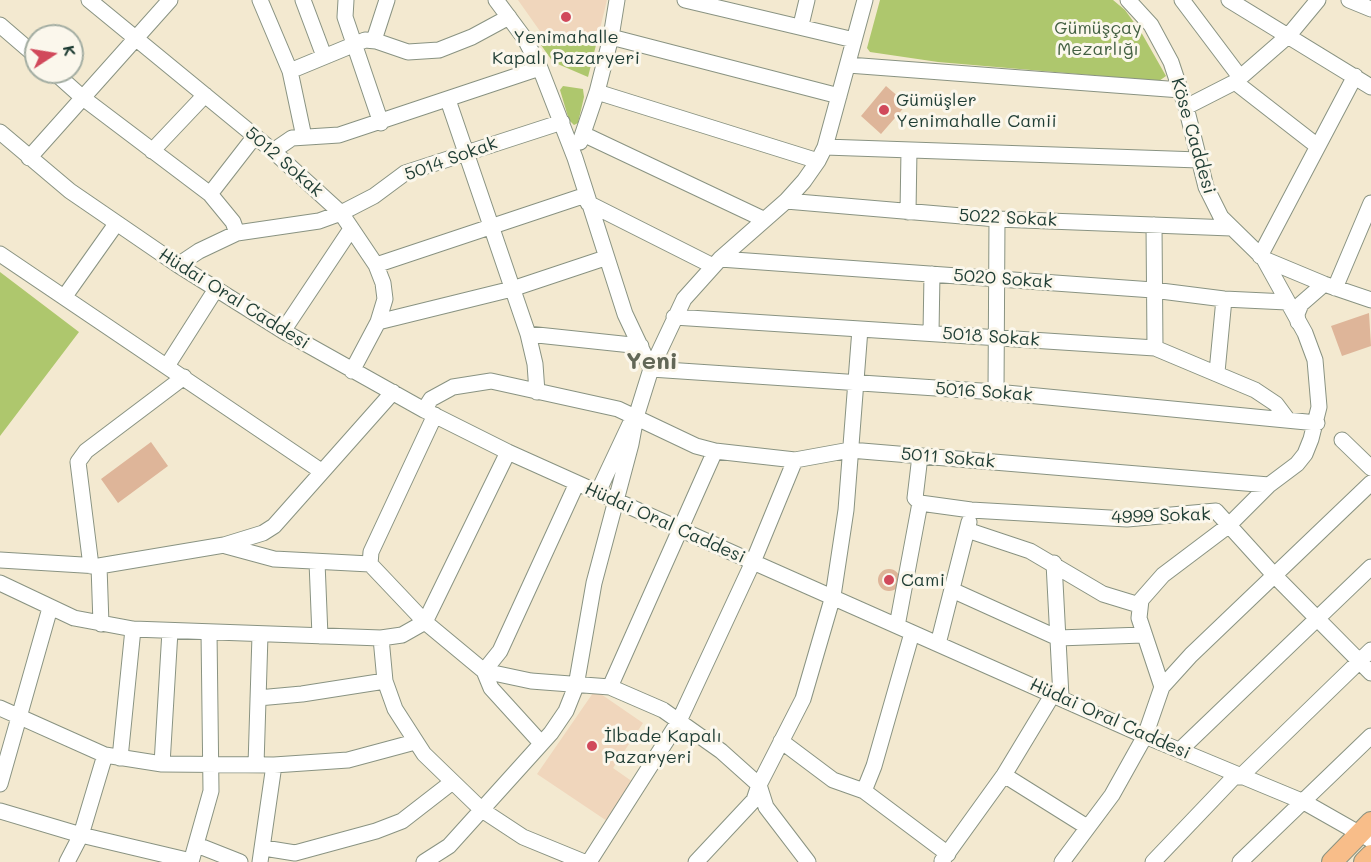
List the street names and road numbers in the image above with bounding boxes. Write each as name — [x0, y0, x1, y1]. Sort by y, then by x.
street label: Köse Caddesi — [1166, 76, 1220, 196]
street label: 5012 Sokak — [240, 122, 328, 202]
street label: 5014 Sokak — [402, 132, 500, 186]
street label: 5022 Sokak — [958, 205, 1058, 231]
street label: Hüdai Oral Caddesi — [155, 244, 313, 354]
street label: 5020 Sokak — [953, 265, 1053, 293]
street label: 5018 Sokak — [942, 323, 1040, 351]
street label: 5016 Sokak — [935, 378, 1033, 406]
street label: 5011 Sokak — [900, 443, 996, 473]
street label: Hüdai Oral Caddesi — [581, 478, 749, 568]
street label: 4999 Sokak — [1111, 503, 1211, 529]
street label: Hüdai Oral Caddesi — [1026, 674, 1194, 764]

